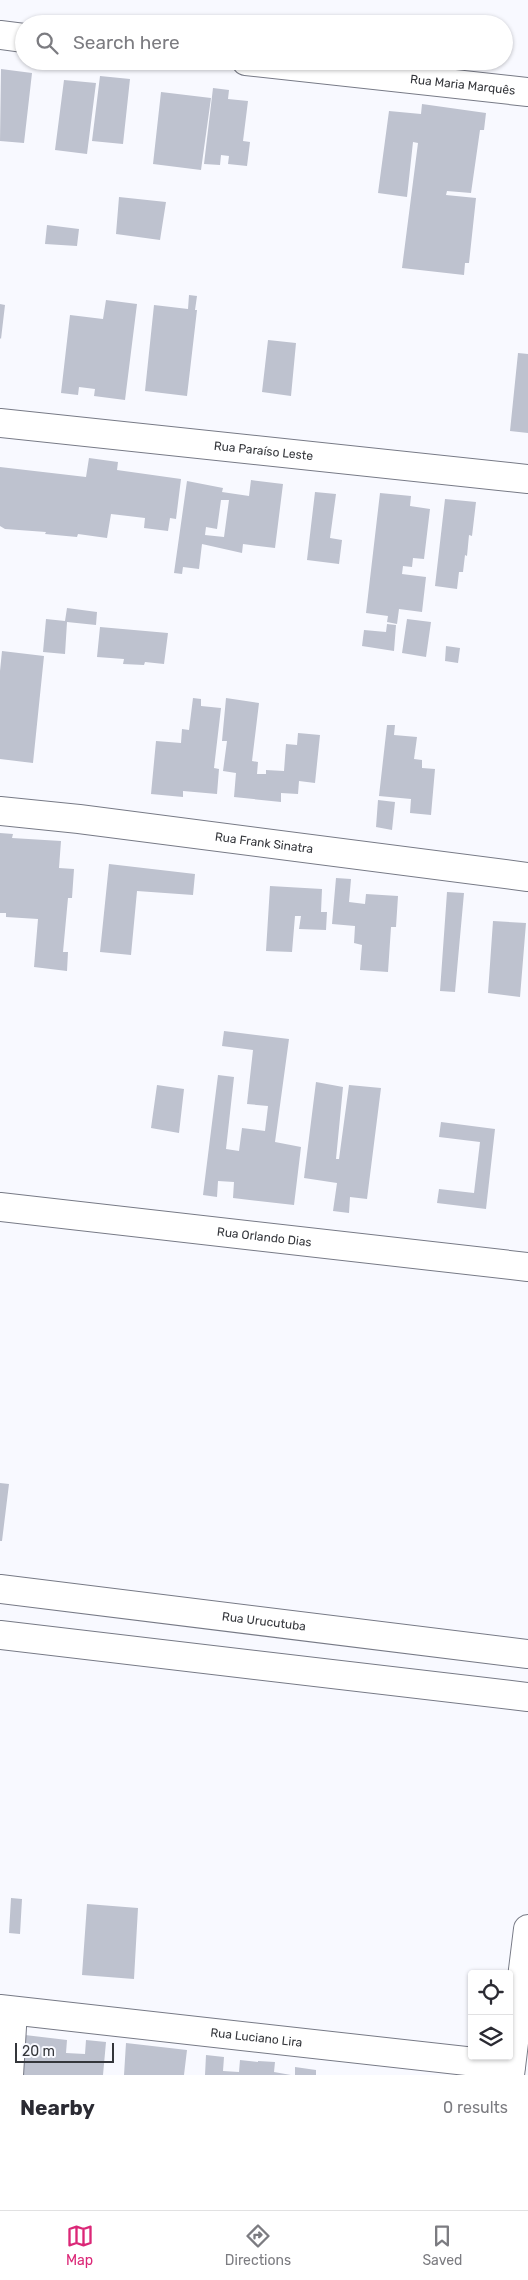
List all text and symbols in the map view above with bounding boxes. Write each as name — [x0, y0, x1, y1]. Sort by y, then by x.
search box — [15, 15, 513, 70]
icon: search — [33, 29, 61, 57]
text: Search here — [73, 31, 180, 54]
street label: Rua Maria Marquês — [409, 72, 516, 98]
street label: Rua Paraíso Leste — [213, 439, 314, 463]
street label: Rua Frank Sinatra — [214, 830, 314, 856]
street label: Rua Orlando Dias — [216, 1225, 312, 1249]
street label: Rua Urucutuba — [221, 1609, 307, 1634]
map controls — [468, 1970, 513, 2060]
button: locate — [468, 1970, 513, 2015]
button: layers — [468, 2015, 513, 2060]
street label: Rua Luciano Lira — [210, 2026, 303, 2050]
scale bar — [15, 2040, 114, 2063]
text: 20 m — [22, 2043, 55, 2060]
text: Nearby — [20, 2095, 95, 2120]
text: 0 results — [443, 2098, 508, 2117]
tab: Map — [66, 2222, 94, 2269]
tab: Directions — [225, 2222, 291, 2269]
tab: Saved — [422, 2222, 462, 2269]

